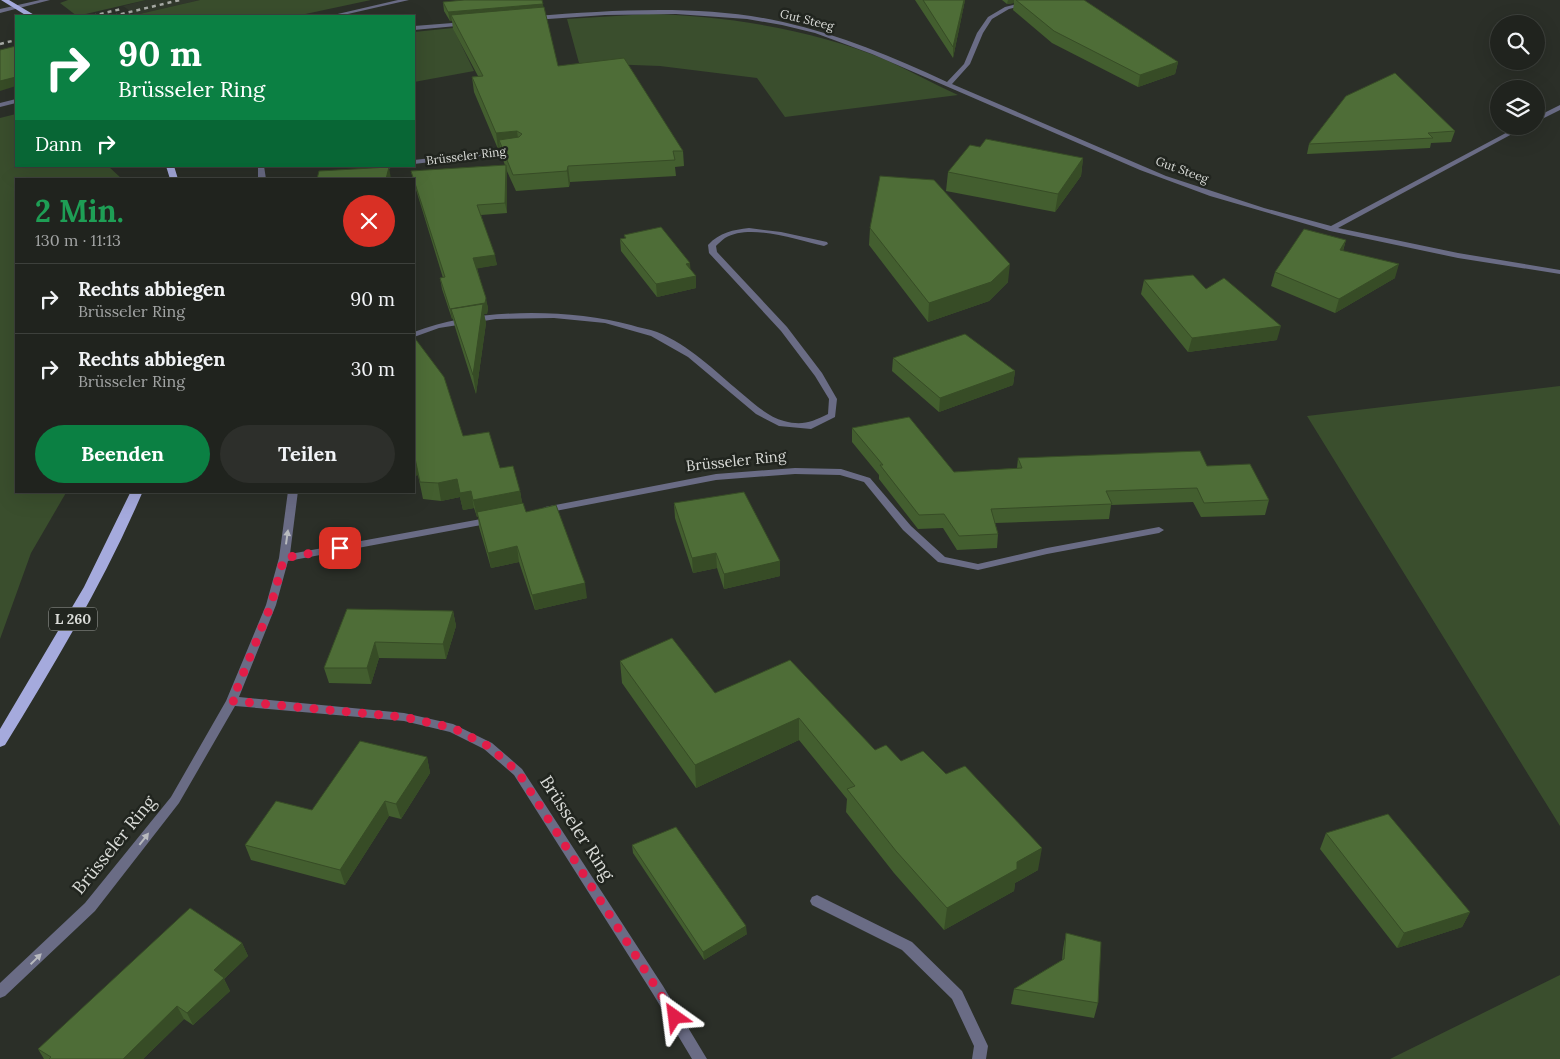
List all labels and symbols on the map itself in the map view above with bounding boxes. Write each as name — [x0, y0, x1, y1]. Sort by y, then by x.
street label: Gut Steeg — [779, 6, 836, 34]
street label: Brüsseler Ring — [425, 143, 507, 168]
street label: Gut Steeg — [1154, 153, 1211, 186]
street label: Brüsseler Ring — [685, 446, 788, 475]
pin — [319, 527, 361, 569]
one-way arrow — [283, 529, 291, 545]
road number: L 260 — [49, 608, 97, 630]
street label: Brüsseler Ring — [535, 771, 620, 885]
street label: Brüsseler Ring — [67, 790, 161, 899]
one-way arrow — [139, 833, 150, 846]
one-way arrow — [29, 953, 41, 965]
position arrow — [648, 990, 700, 1042]

